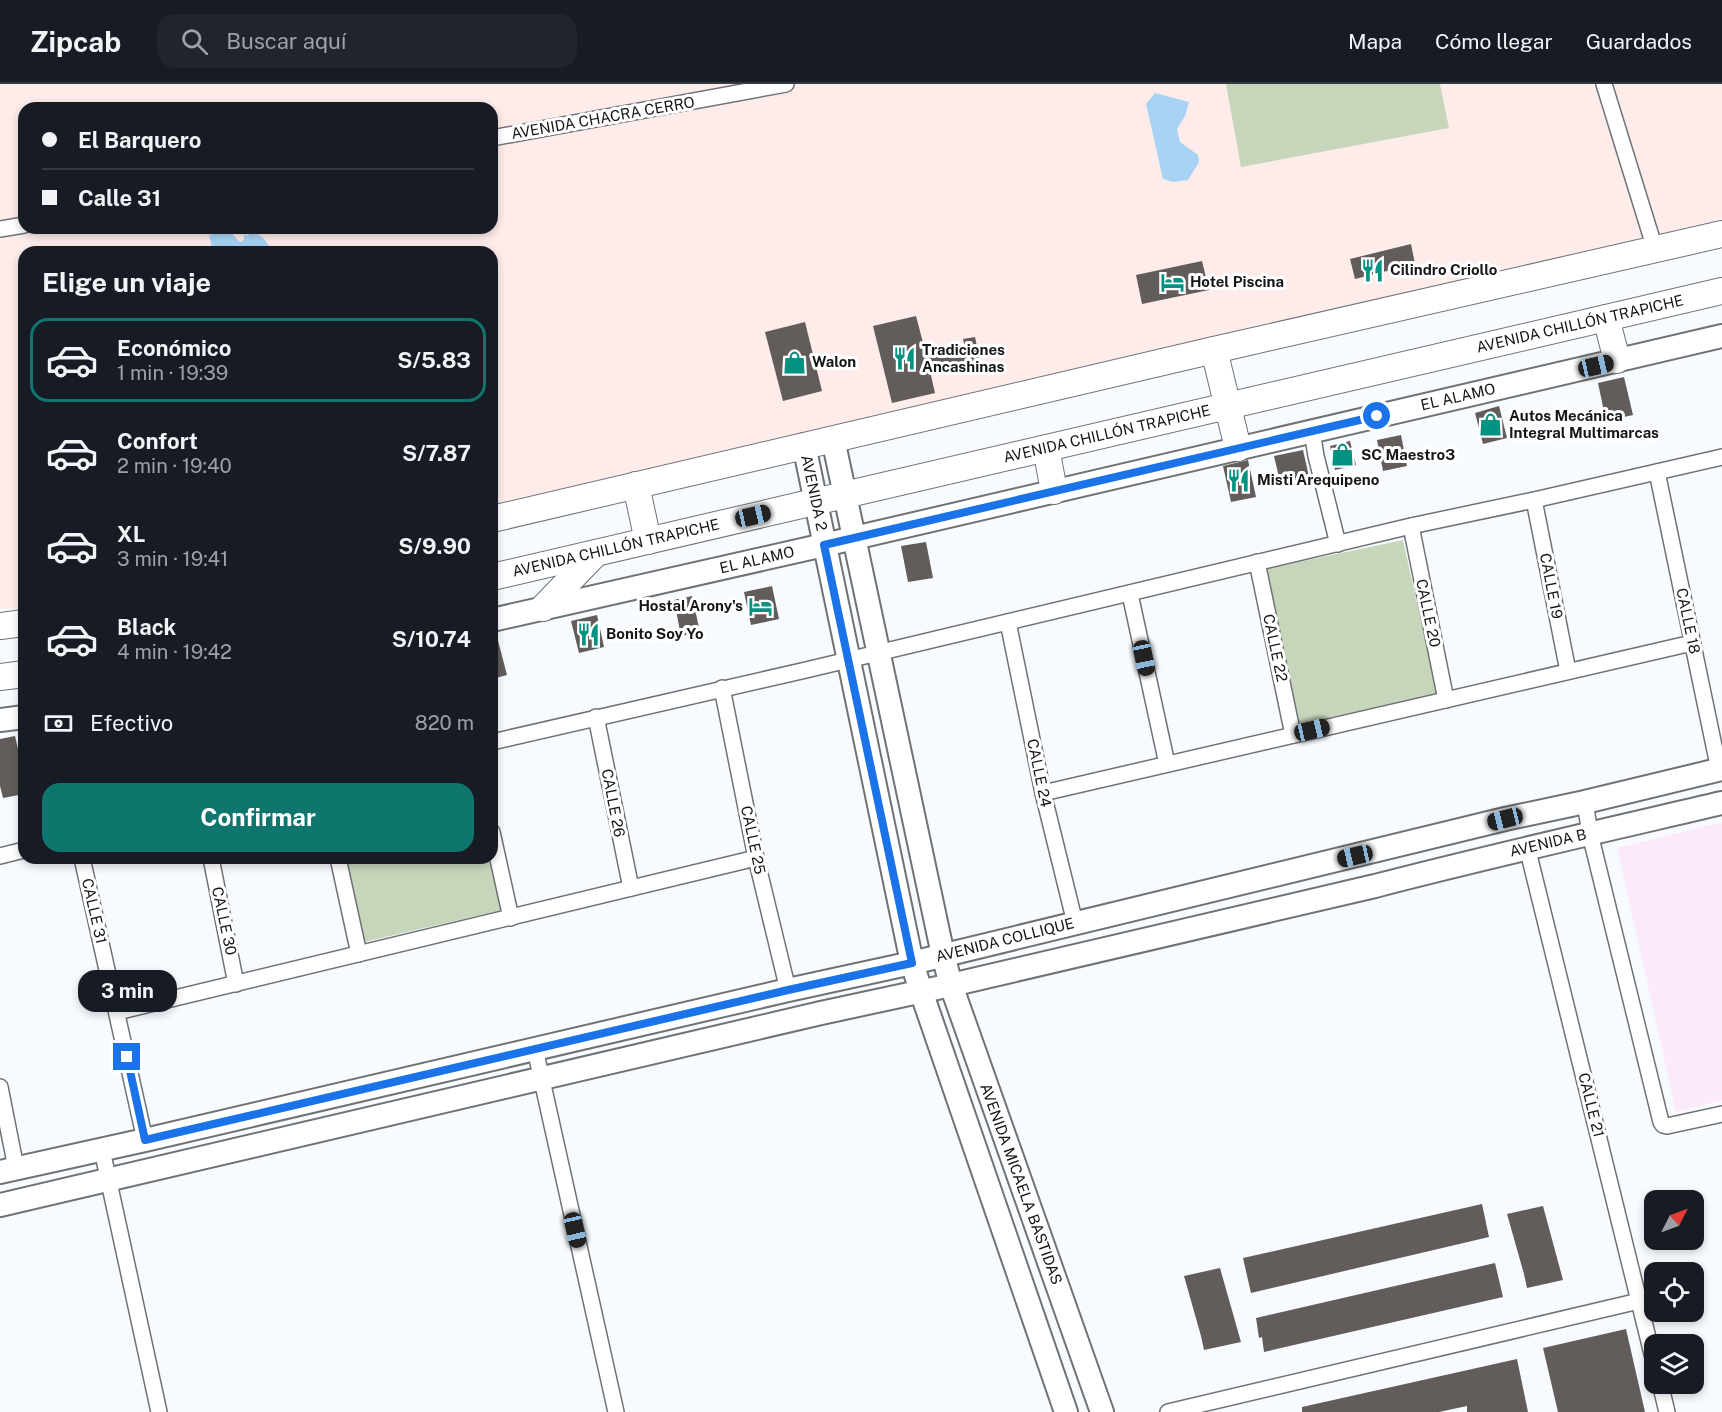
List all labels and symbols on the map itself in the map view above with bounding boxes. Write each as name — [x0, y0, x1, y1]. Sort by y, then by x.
street label: AVENIDA CHACRA CERRO — [510, 93, 696, 142]
restaurant icon: Cilindro Criollo — [1359, 257, 1385, 283]
place label: Cilindro Criollo — [1390, 261, 1498, 278]
hotel icon: Hotel Piscina — [1159, 269, 1185, 295]
place label: Hotel Piscina — [1190, 273, 1284, 290]
street label: AVENIDA CHILLÓN TRAPICHE — [1474, 290, 1685, 356]
place label: Tradiciones Ancashinas — [922, 341, 1005, 375]
restaurant icon: Tradiciones Ancashinas — [891, 346, 917, 372]
shop icon: Walon — [781, 349, 807, 375]
place label: Walon — [812, 353, 856, 370]
car — [1576, 353, 1616, 379]
street label: EL ALAMO — [1419, 380, 1497, 413]
street label: AVENIDA CHILLÓN TRAPICHE — [1001, 400, 1212, 466]
route start — [1363, 402, 1390, 429]
place label: Autos Mecánica Integral Multimarcas — [1509, 407, 1659, 441]
shop icon: Autos Mecánica Integral Multimarcas — [1478, 412, 1504, 438]
shop icon: SC Maestro3 — [1330, 442, 1356, 468]
place label: SC Maestro3 — [1361, 446, 1455, 463]
street label: AVENIDA 2 — [798, 453, 831, 532]
restaurant icon: Misti Arequipeno — [1226, 467, 1252, 493]
place label: Misti Arequipeno — [1257, 471, 1380, 488]
car — [733, 503, 773, 529]
street label: AVENIDA CHILLÓN TRAPICHE — [510, 514, 721, 580]
street label: EL ALAMO — [718, 543, 796, 576]
street label: CALLE 19 — [1537, 552, 1566, 620]
street label: CALLE 20 — [1413, 577, 1444, 648]
street label: CALLE 18 — [1673, 586, 1704, 655]
hotel icon: Hostal Arony's — [748, 593, 774, 619]
place label: Hostal Arony's — [639, 597, 743, 614]
street label: CALLE 22 — [1260, 612, 1291, 683]
restaurant icon: Bonito Soy Yo — [575, 621, 601, 647]
place label: Bonito Soy Yo — [606, 625, 704, 642]
car — [1131, 639, 1157, 677]
car — [1292, 717, 1332, 743]
street label: CALLE 24 — [1024, 737, 1055, 809]
street label: CALLE 26 — [599, 767, 628, 839]
street label: CALLE 25 — [738, 804, 769, 876]
car — [1485, 806, 1525, 832]
street label: AVENIDA B — [1508, 825, 1588, 860]
car — [1335, 843, 1375, 869]
street label: CALLE 31 — [79, 877, 110, 945]
street label: CALLE 30 — [209, 885, 240, 957]
street label: AVENIDA COLLIQUE — [934, 914, 1076, 965]
callout: 3 min — [78, 970, 176, 1012]
route end — [113, 1043, 140, 1070]
street label: CALLE 21 — [1575, 1071, 1608, 1139]
street label: AVENIDA MICAELA BASTIDAS — [977, 1081, 1066, 1287]
north arrow — [1644, 1190, 1704, 1250]
car — [562, 1210, 588, 1250]

